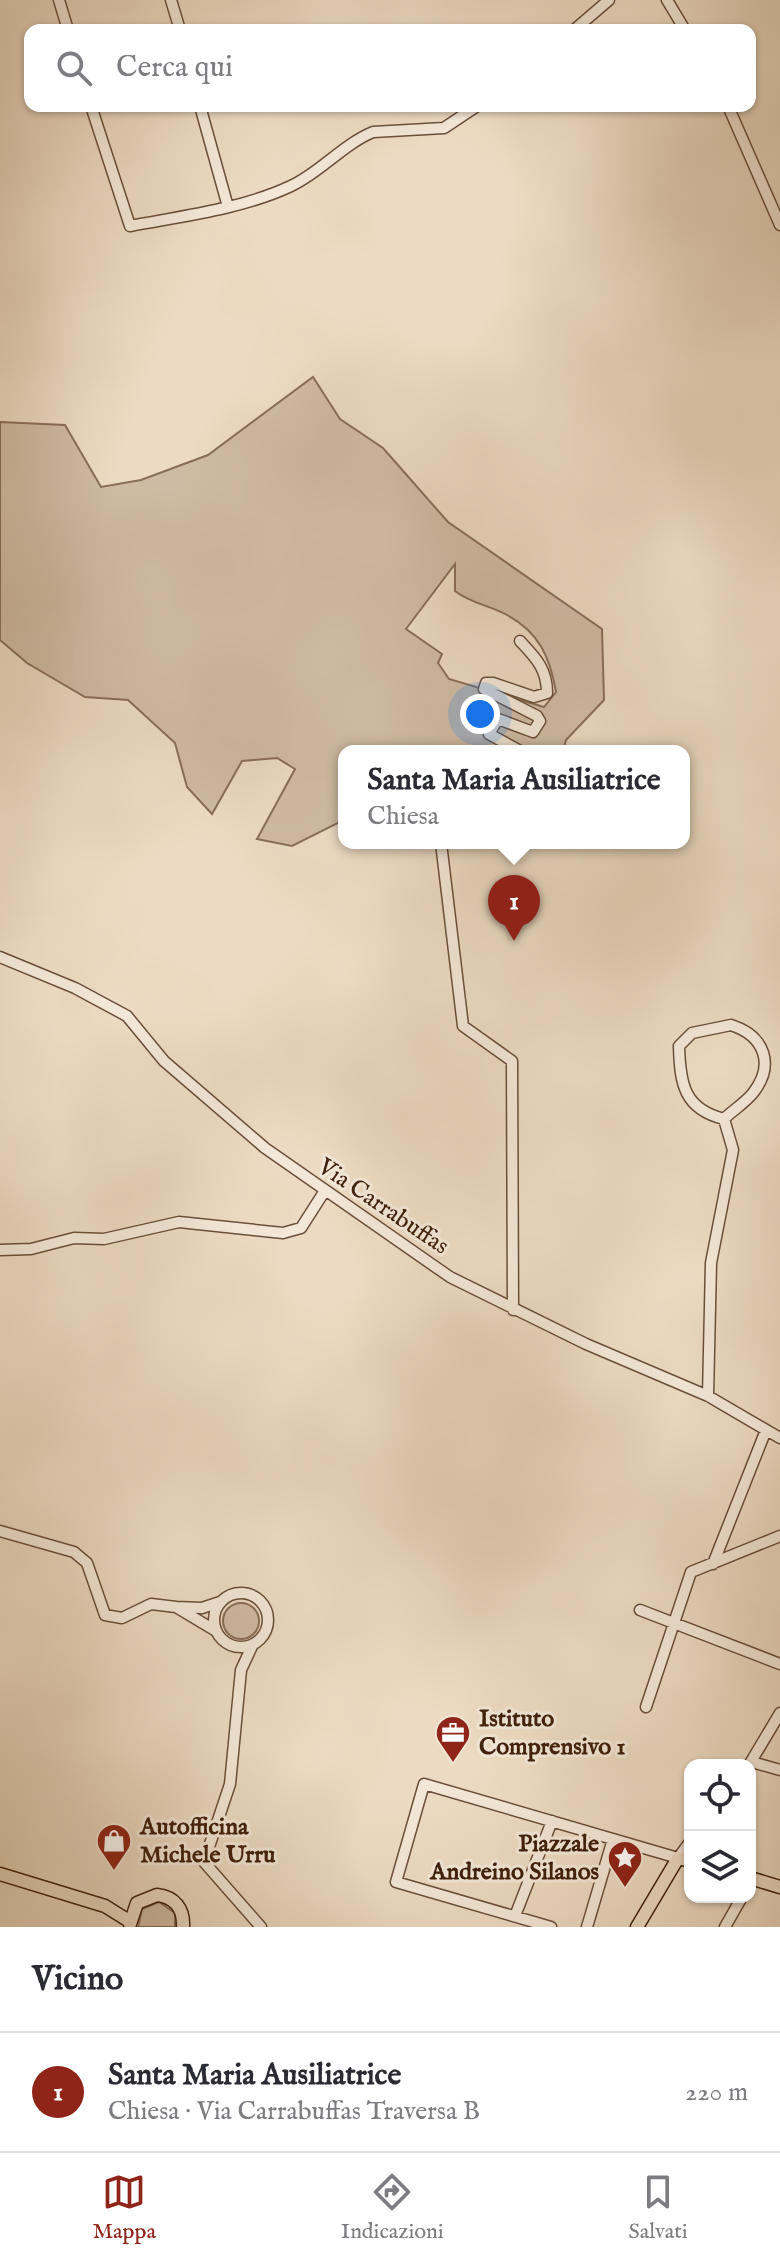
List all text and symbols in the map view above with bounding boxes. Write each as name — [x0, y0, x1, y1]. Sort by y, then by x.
search box — [24, 24, 756, 112]
icon: search — [52, 46, 96, 90]
text: Cerca qui — [116, 49, 233, 87]
your location — [460, 694, 500, 734]
popup — [338, 745, 690, 849]
text: Santa Maria Ausiliatrice — [367, 762, 661, 800]
text: Chiesa — [367, 800, 439, 833]
pin: 1 — [488, 875, 540, 941]
street label: Via Carrabuffas — [311, 1151, 454, 1262]
place label: Istituto Comprensivo 1 — [479, 1704, 625, 1763]
office icon: Istituto Comprensivo 1 — [434, 1714, 472, 1764]
map controls — [684, 1759, 756, 1903]
button: locate — [684, 1759, 756, 1831]
place label: Autofficina Michele Urru — [139, 1812, 276, 1871]
shop icon: Autofficina Michele Urru — [95, 1822, 133, 1872]
place label: Piazzale Andreino Silanos — [429, 1829, 600, 1888]
button: layers — [684, 1831, 756, 1903]
place icon: Piazzale Andreino Silanos — [606, 1839, 644, 1889]
text: Vicino — [32, 1958, 123, 2001]
text: Santa Maria Ausiliatrice — [108, 2057, 401, 2095]
text: 1 — [53, 2076, 63, 2109]
text: 220 m — [685, 2076, 748, 2109]
text: Chiesa · Via Carrabuffas Traversa B — [108, 2095, 480, 2128]
tab: Mappa — [92, 2170, 156, 2246]
tab: Indicazioni — [341, 2170, 444, 2246]
tab: Salvati — [628, 2170, 688, 2246]

